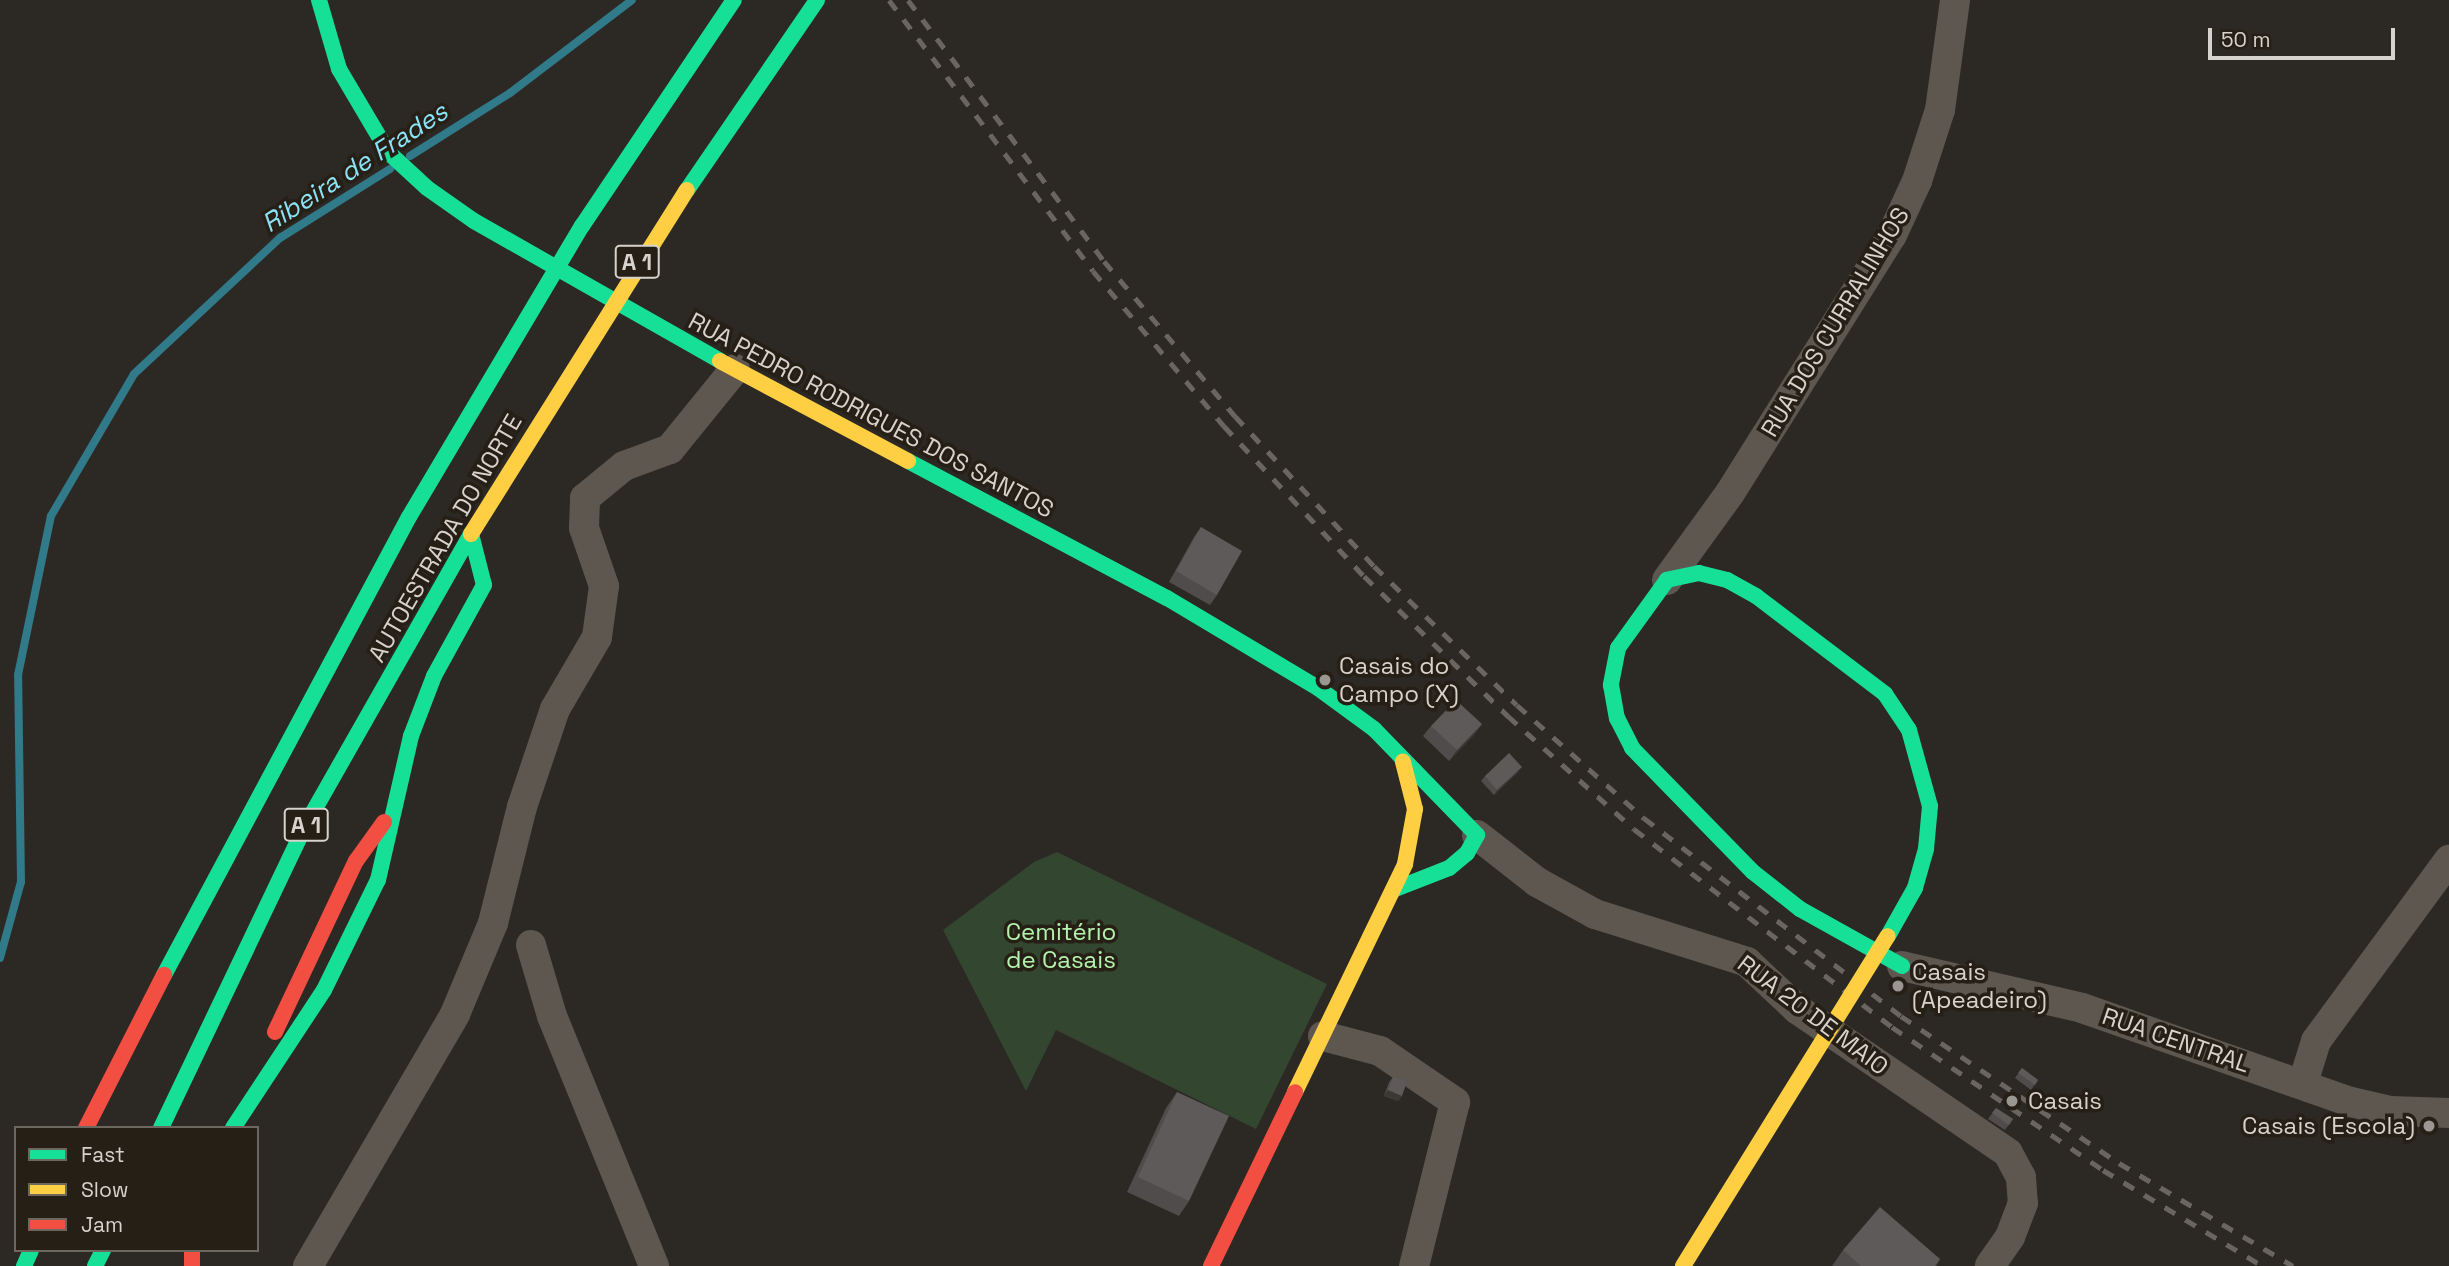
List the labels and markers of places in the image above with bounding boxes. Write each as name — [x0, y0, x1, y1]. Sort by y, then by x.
place label: Casais do Campo (X) — [1339, 652, 1459, 708]
marker: Casais do Campo (X) — [1317, 672, 1333, 688]
place label: Casais (Apeadeiro) — [1912, 958, 2047, 1014]
marker: Casais (Apeadeiro) — [1890, 978, 1906, 994]
place label: Casais — [2028, 1087, 2102, 1115]
marker: Casais — [2002, 1091, 2022, 1111]
place label: Casais (Escola) — [2242, 1112, 2415, 1140]
marker: Casais (Escola) — [2421, 1118, 2437, 1134]

